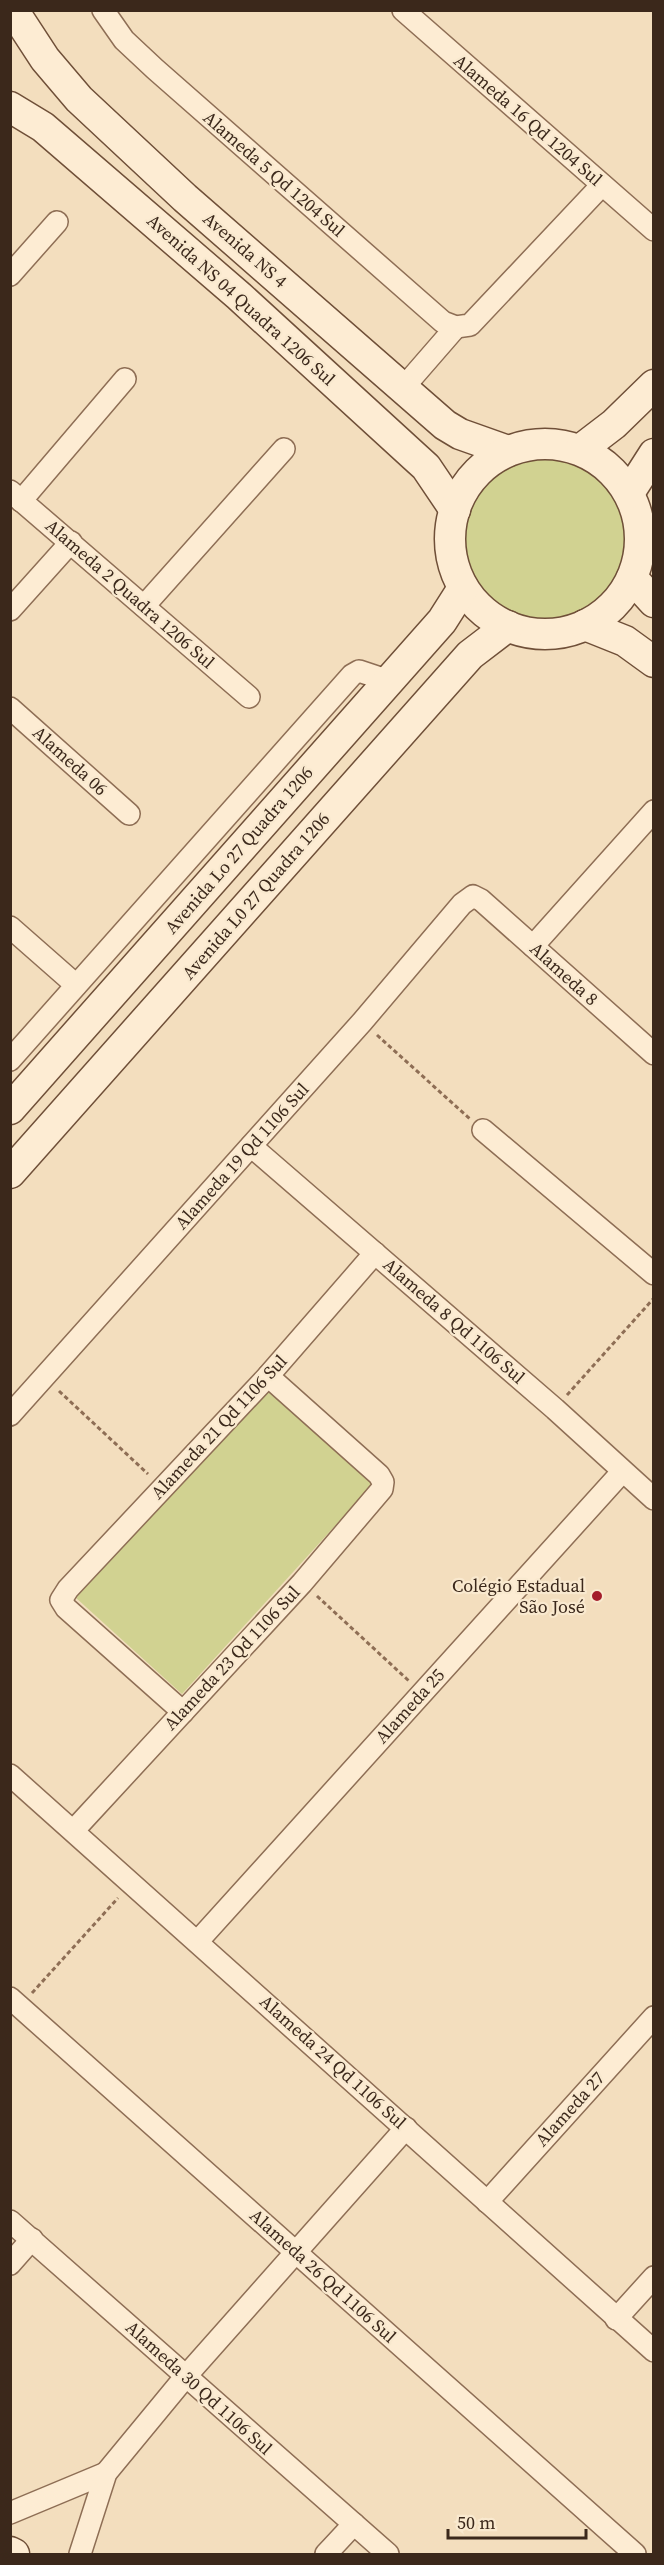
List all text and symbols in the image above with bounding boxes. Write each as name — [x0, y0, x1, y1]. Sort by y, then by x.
street label: Alameda 16 Qd 1204 Sul — [449, 48, 608, 191]
street label: Alameda 5 Qd 1204 Sul — [198, 105, 351, 242]
street label: Avenida NS 4 — [198, 206, 293, 293]
street label: Avenida NS 04 Quadra 1206 Sul — [142, 208, 341, 391]
street label: Alameda 2 Quadra 1206 Sul — [40, 513, 220, 674]
street label: Alameda 06 — [27, 720, 113, 801]
street label: Avenida Lo 27 Quadra 1206 — [159, 760, 319, 939]
street label: Avenida L0 27 Quadra 1206 — [176, 807, 335, 985]
street label: Alameda 8 — [525, 936, 604, 1011]
street label: Alameda 19 Qd 1106 Sul — [169, 1077, 314, 1234]
street label: Alameda 8 Qd 1106 Sul — [378, 1252, 531, 1389]
street label: Alameda 21 Qd 1106 Sul — [145, 1349, 292, 1504]
place label: Colégio Estadual São José — [452, 1573, 585, 1619]
street label: Alameda 23 Qd 1106 Sul — [158, 1580, 305, 1735]
marker: Colégio Estadual São José — [590, 1589, 604, 1603]
street label: Alameda 25 — [369, 1663, 450, 1749]
street label: Alameda 24 Qd 1106 Sul — [255, 1989, 412, 2134]
street label: Alameda 27 — [529, 2066, 610, 2152]
street label: Alameda 26 Qd 1106 Sul — [245, 2203, 402, 2348]
street label: Alameda 30 Qd 1106 Sul — [121, 2315, 278, 2460]
scale bar — [448, 2502, 586, 2540]
text: 50 m — [457, 2510, 495, 2535]

